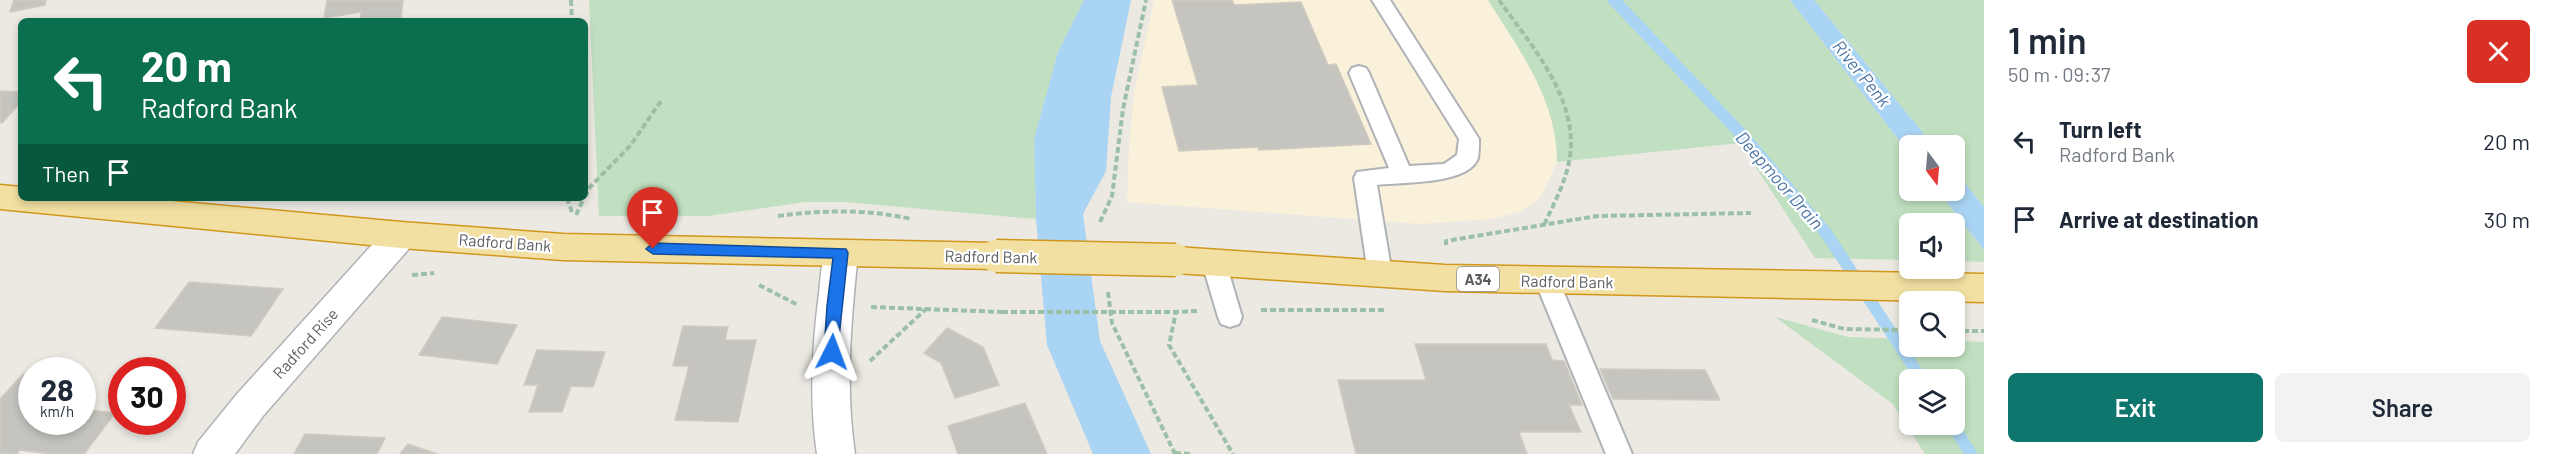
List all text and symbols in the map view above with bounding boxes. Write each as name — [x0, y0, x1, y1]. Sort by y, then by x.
text: 1 min — [2008, 18, 2087, 61]
button: close — [2467, 20, 2530, 83]
water label: River Penk — [1828, 35, 1896, 111]
text: 20 m — [141, 40, 232, 90]
icon: left — [42, 42, 120, 120]
text: 50 m · 09:37 — [2008, 62, 2111, 86]
text: Radford Bank — [141, 91, 298, 123]
text: Turn left — [2059, 116, 2142, 142]
icon: left — [2008, 125, 2041, 158]
water label: Deepmoor Drain — [1731, 127, 1829, 233]
text: 20 m — [2483, 128, 2530, 154]
north arrow — [1899, 135, 1965, 201]
map controls — [1899, 135, 1965, 435]
text: Radford Bank — [2059, 142, 2175, 166]
icon: arrive — [102, 156, 135, 189]
text: Then — [42, 160, 90, 186]
pin — [627, 187, 678, 249]
icon: arrive — [636, 196, 669, 229]
icon: arrive — [2008, 203, 2041, 236]
text: Arrive at destination — [2059, 206, 2258, 232]
text: 30 m — [2484, 206, 2530, 232]
button: sound — [1899, 213, 1965, 279]
street label: Radford Bank — [458, 229, 552, 255]
street label: Radford Bank — [944, 246, 1038, 266]
road number: A34 — [1457, 267, 1499, 291]
street label: Radford Bank — [1520, 271, 1614, 291]
button: search — [1899, 291, 1965, 357]
street label: Radford Rise — [268, 304, 342, 382]
position arrow — [800, 320, 864, 384]
speed limit sign: 30 — [108, 357, 186, 435]
button: layers — [1899, 369, 1965, 435]
text: 28 — [40, 371, 74, 407]
button: Exit — [2008, 373, 2263, 442]
button: Share — [2275, 373, 2530, 442]
text: km/h — [40, 402, 74, 420]

